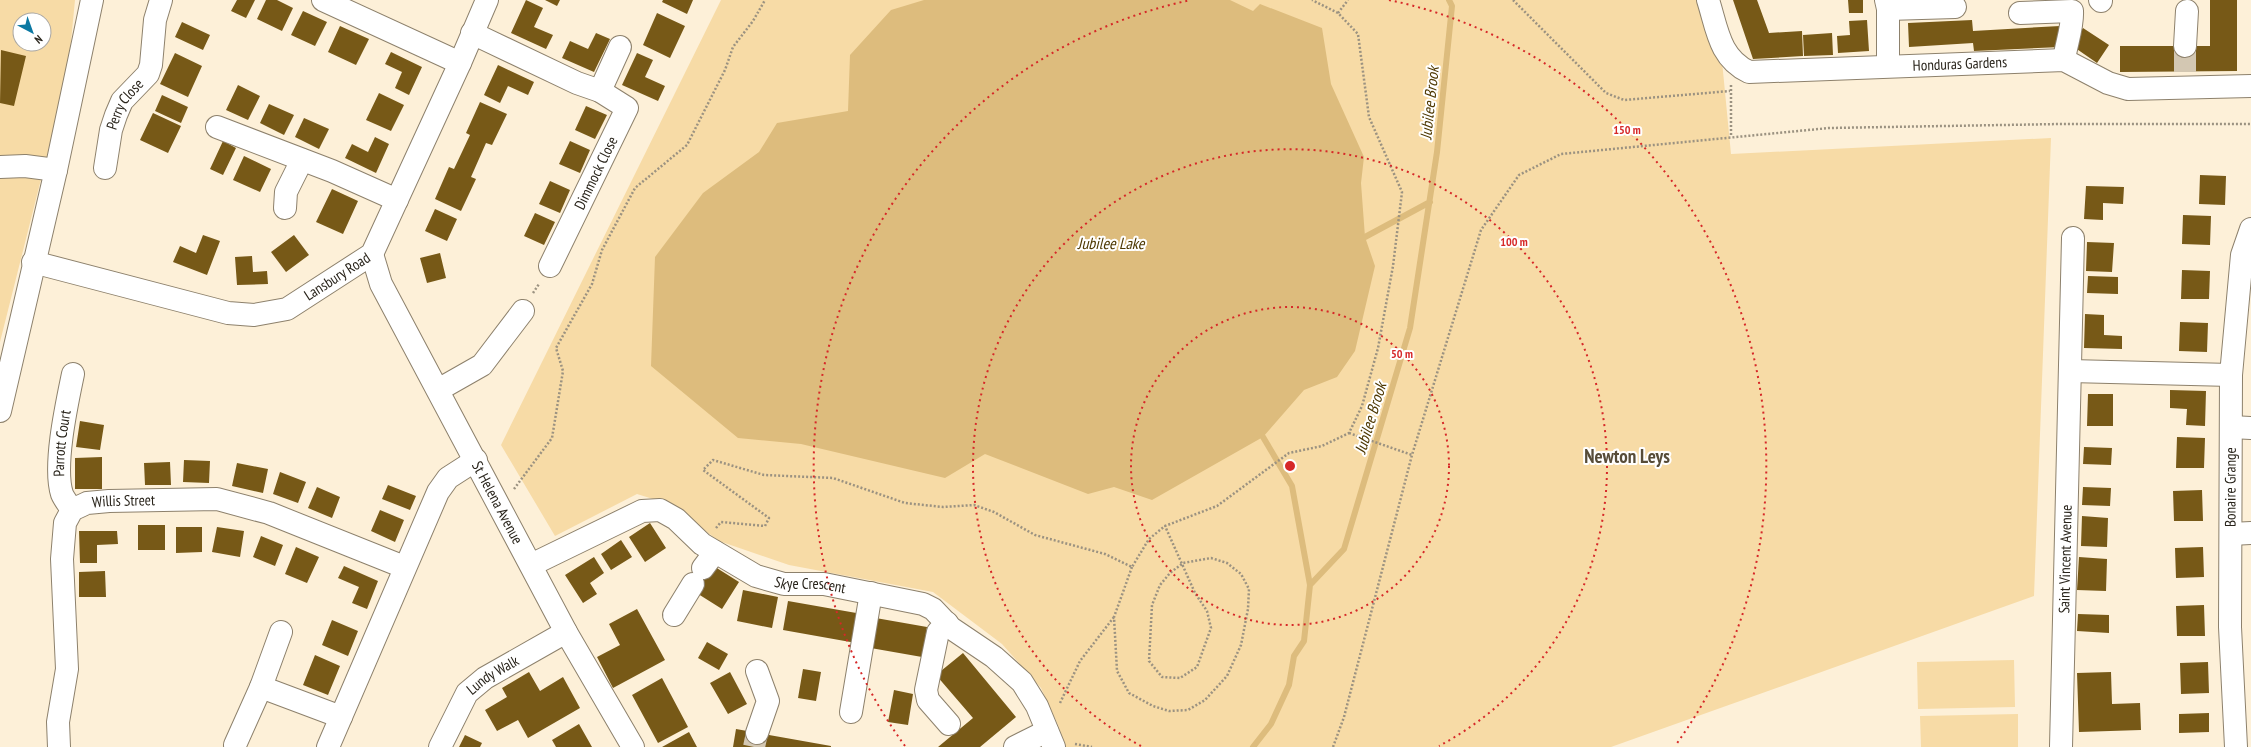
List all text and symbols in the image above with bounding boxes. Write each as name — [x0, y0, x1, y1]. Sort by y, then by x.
north arrow — [12, 12, 52, 52]
text: N — [32, 32, 45, 47]
street label: Honduras Gardens — [1912, 52, 2007, 75]
water label: Jubilee Brook — [1415, 64, 1443, 142]
street label: Perry Close — [102, 75, 147, 132]
text: 150 m — [1613, 122, 1641, 137]
street label: Dimmock Close — [570, 133, 621, 213]
water label: Jubilee Lake — [1077, 233, 1146, 253]
text: 100 m — [1500, 234, 1528, 249]
street label: Lansbury Road — [300, 248, 374, 304]
text: 50 m — [1391, 346, 1413, 361]
water label: Jubilee Brook — [1349, 378, 1391, 457]
street label: Parrott Court — [49, 408, 75, 477]
district label: Newton Leys — [1584, 444, 1670, 468]
street label: Bonaire Grange — [2220, 447, 2240, 527]
street label: St Helena Avenue — [468, 458, 527, 547]
centre of rings — [1283, 459, 1297, 473]
street label: Willis Street — [91, 490, 155, 511]
street label: Saint Vincent Avenue — [2054, 504, 2076, 614]
street label: Skye Crescent — [772, 572, 847, 597]
street label: Lundy Walk — [462, 651, 522, 698]

